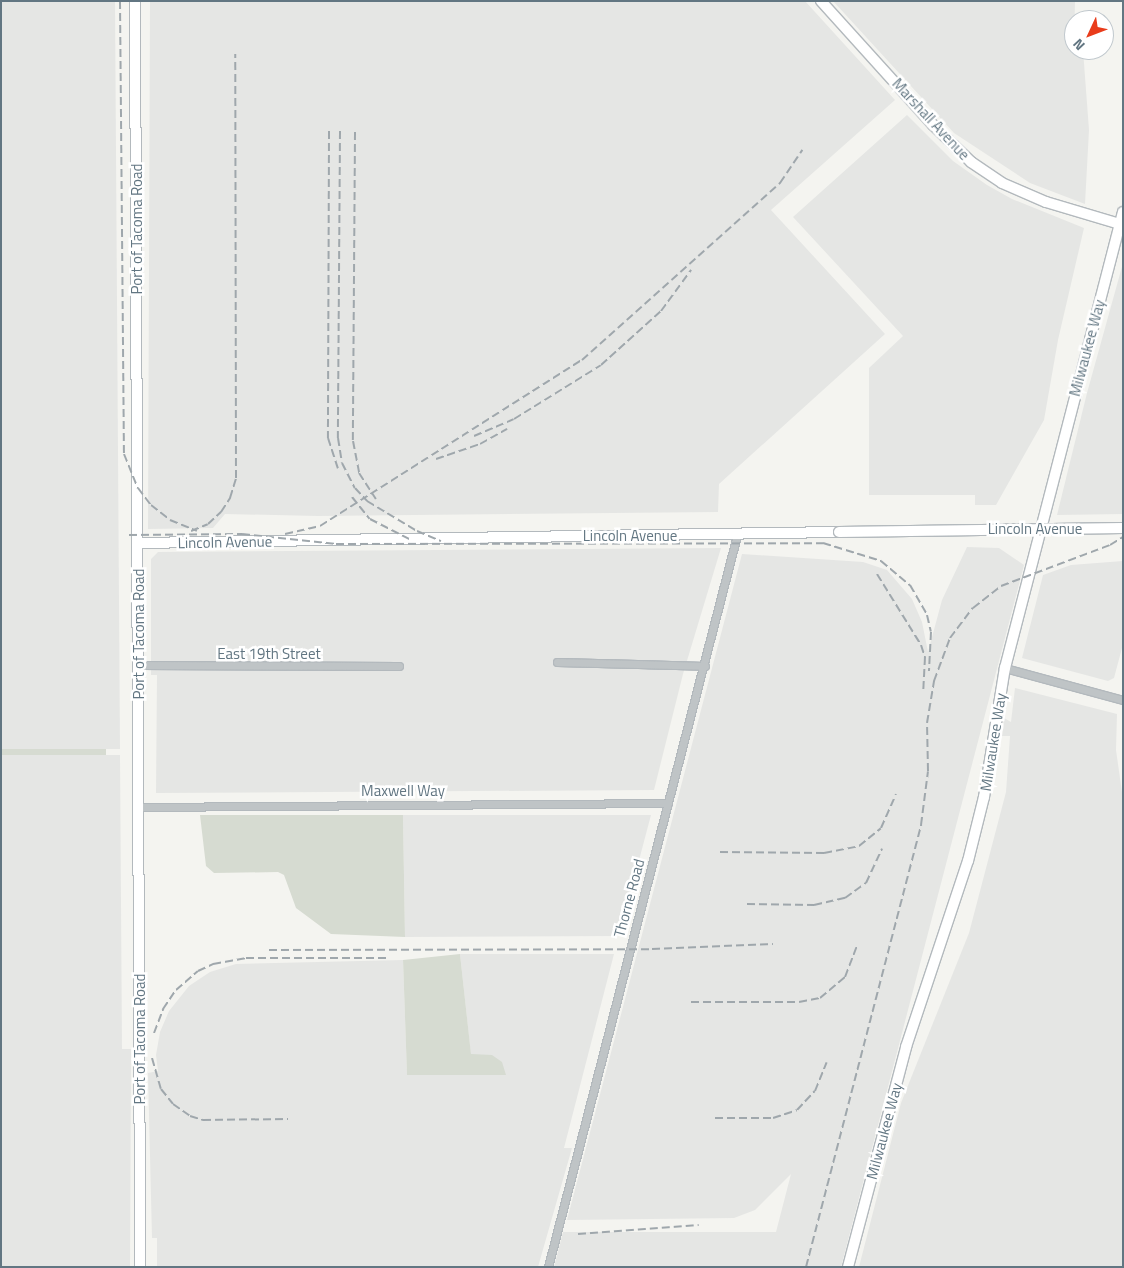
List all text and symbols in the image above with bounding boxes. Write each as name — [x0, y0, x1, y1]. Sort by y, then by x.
north arrow — [1064, 10, 1114, 60]
text: N — [1067, 34, 1089, 56]
street label: Marshall Avenue — [889, 74, 973, 164]
street label: Port of Tacoma Road — [128, 164, 146, 294]
street label: Milwaukee Way — [1065, 298, 1109, 398]
street label: Lincoln Avenue — [988, 520, 1082, 538]
street label: Lincoln Avenue — [583, 527, 677, 545]
street label: Lincoln Avenue — [178, 532, 272, 552]
street label: Port of Tacoma Road — [130, 569, 148, 699]
street label: East 19th Street — [217, 645, 321, 663]
street label: Milwaukee Way — [976, 692, 1010, 792]
street label: Maxwell Way — [361, 782, 445, 800]
street label: Thorne Road — [610, 857, 648, 939]
street label: Port of Tacoma Road — [131, 974, 149, 1104]
street label: Milwaukee Way — [862, 1081, 906, 1181]

